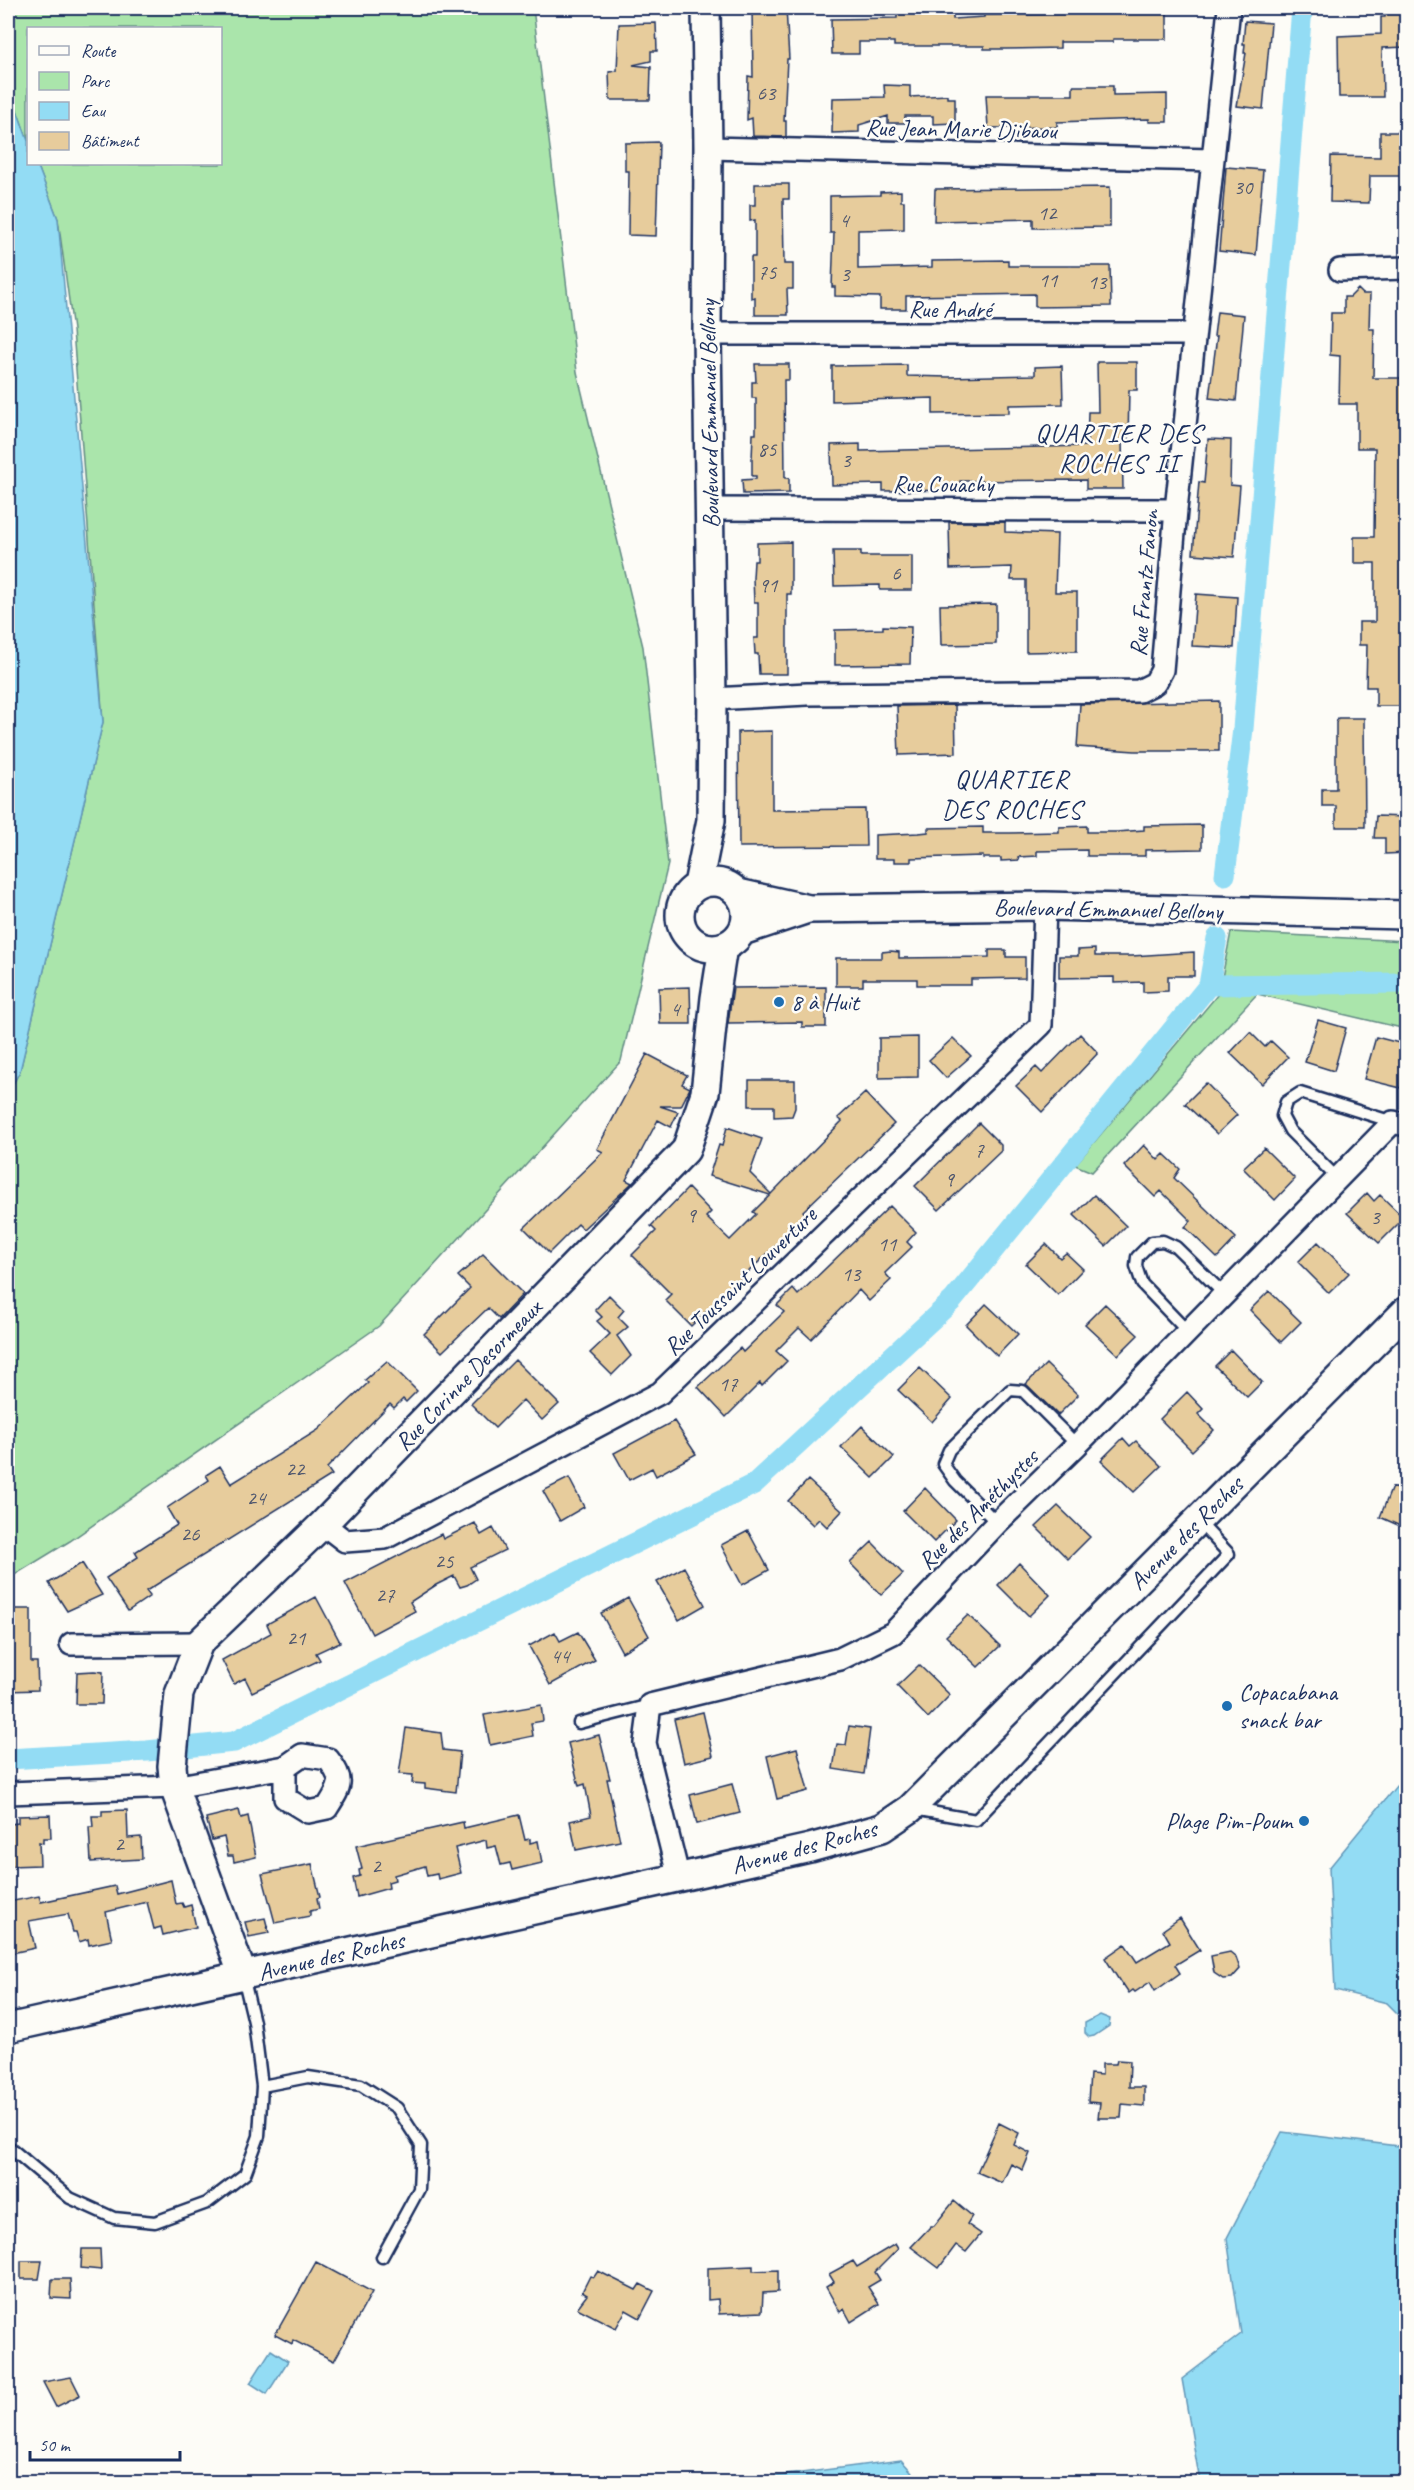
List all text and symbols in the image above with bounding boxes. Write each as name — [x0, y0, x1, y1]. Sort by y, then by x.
legend — [27, 27, 222, 165]
text: Route — [81, 40, 116, 62]
text: Parc — [81, 70, 110, 92]
house number: 63 — [757, 80, 777, 106]
text: Eau — [81, 100, 106, 122]
street label: Rue Jean Marie Djibaou — [865, 112, 1059, 146]
text: Bâtiment — [81, 130, 141, 152]
house number: 30 — [1234, 174, 1254, 200]
house number: 12 — [1038, 200, 1058, 226]
house number: 4 — [839, 207, 851, 233]
house number: 75 — [758, 259, 778, 285]
house number: 3 — [840, 261, 851, 287]
house number: 11 — [1039, 267, 1059, 293]
house number: 13 — [1088, 269, 1108, 295]
street label: Rue André — [908, 294, 996, 324]
street label: Boulevard Emmanuel Bellony — [692, 298, 726, 529]
district label: QUARTIER DES ROCHES II — [1035, 417, 1207, 480]
house number: 85 — [758, 436, 778, 462]
house number: 3 — [841, 447, 852, 473]
street label: Rue Couachy — [893, 469, 995, 499]
street label: Rue Frantz Fanon — [1123, 507, 1165, 657]
house number: 6 — [891, 560, 901, 586]
house number: 91 — [759, 572, 779, 598]
district label: QUARTIER DES ROCHES — [942, 763, 1086, 826]
street label: Boulevard Emmanuel Bellony — [993, 892, 1224, 926]
place label: 8 à Huit — [791, 987, 861, 1017]
marker: 8 à Huit — [772, 995, 786, 1009]
house number: 4 — [670, 996, 682, 1022]
house number: 7 — [974, 1137, 985, 1163]
house number: 9 — [944, 1166, 955, 1192]
street label: Rue Toussaint Louverture — [657, 1199, 824, 1362]
house number: 9 — [686, 1202, 697, 1228]
house number: 3 — [1370, 1204, 1381, 1230]
house number: 11 — [878, 1231, 898, 1257]
house number: 13 — [842, 1261, 862, 1287]
street label: Rue Corinne Desormeaux — [388, 1292, 549, 1457]
house number: 17 — [719, 1371, 739, 1397]
street label: Rue des Améthystes — [911, 1441, 1046, 1576]
house number: 22 — [286, 1456, 306, 1482]
street label: Avenue des Roches — [1123, 1468, 1251, 1596]
house number: 24 — [247, 1485, 268, 1511]
house number: 26 — [181, 1521, 200, 1547]
house number: 25 — [435, 1548, 455, 1574]
house number: 27 — [376, 1582, 396, 1608]
house number: 21 — [287, 1625, 307, 1651]
house number: 44 — [551, 1643, 572, 1669]
place label: Copacabana snack bar — [1239, 1677, 1338, 1735]
marker: Copacabana snack bar — [1220, 1699, 1234, 1713]
place label: Plage Pim-Poum — [1166, 1806, 1295, 1836]
street label: Avenue des Roches — [728, 1813, 882, 1881]
marker: Plage Pim-Poum — [1297, 1814, 1311, 1828]
house number: 2 — [114, 1831, 125, 1857]
house number: 2 — [371, 1853, 382, 1879]
street label: Avenue des Roches — [255, 1924, 410, 1987]
scale bar — [30, 2424, 180, 2462]
text: 50 m — [39, 2434, 72, 2456]

